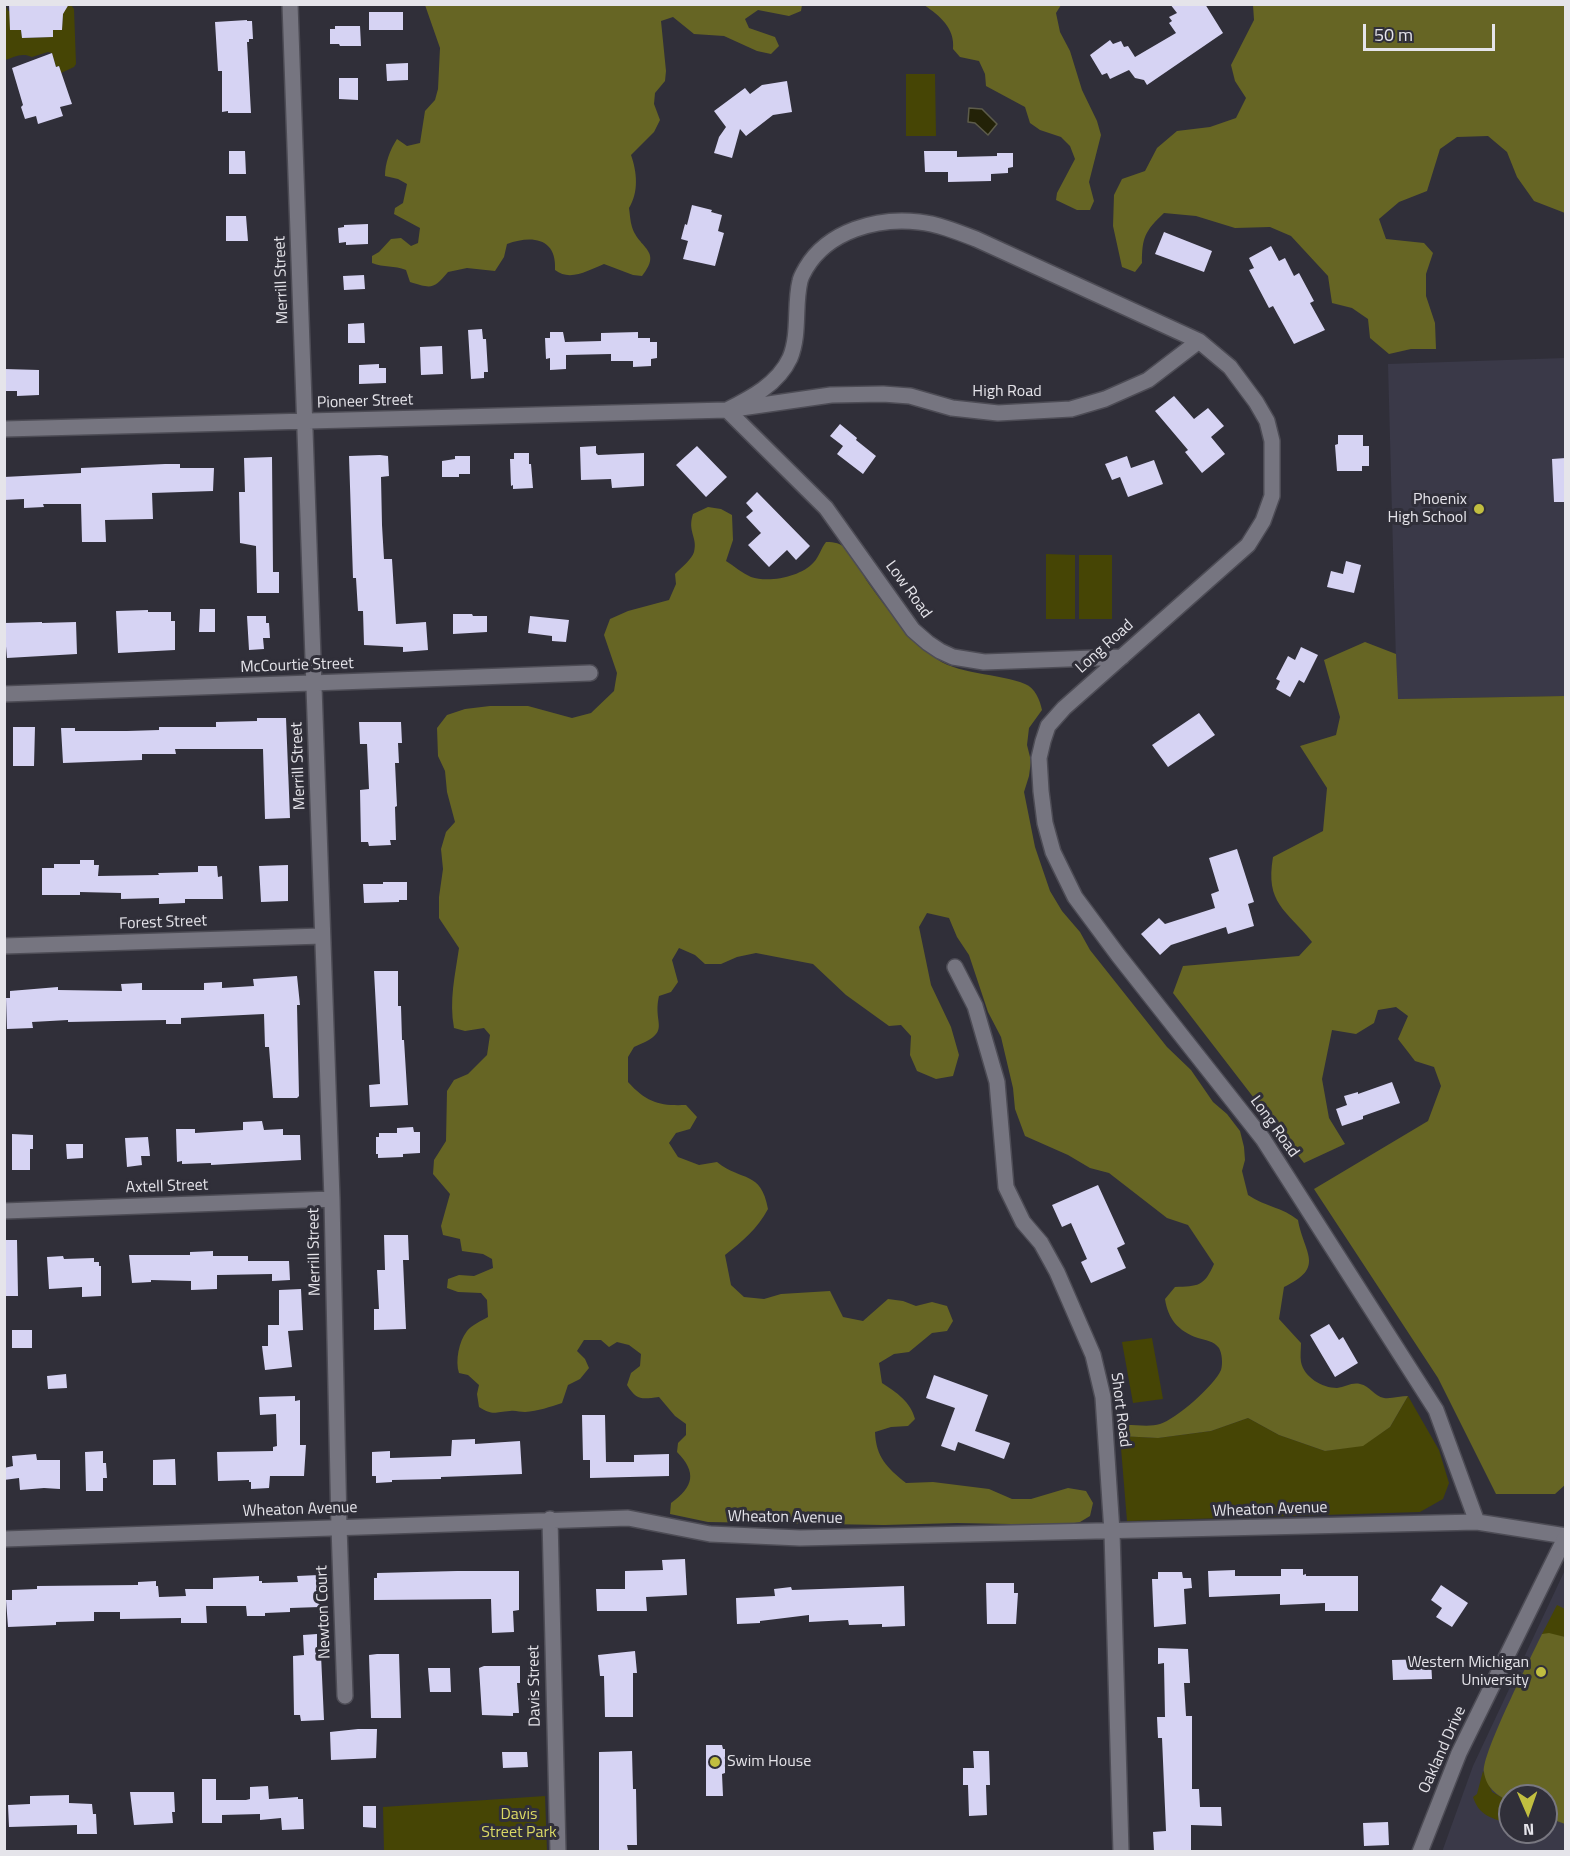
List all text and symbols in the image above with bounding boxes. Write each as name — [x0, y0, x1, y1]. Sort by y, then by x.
scale bar — [1366, 12, 1498, 50]
text: 50 m — [1374, 21, 1413, 48]
street label: Merrill Street — [271, 236, 293, 324]
street label: High Road — [972, 382, 1042, 402]
street label: Pioneer Street — [316, 391, 414, 413]
place label: Phoenix High School — [1388, 490, 1467, 528]
marker: Phoenix High School — [1472, 502, 1486, 516]
street label: Low Road — [881, 558, 935, 622]
street label: Long Road — [1072, 616, 1138, 678]
street label: McCourtie Street — [240, 654, 354, 678]
street label: Merrill Street — [288, 722, 310, 810]
street label: Forest Street — [119, 912, 207, 934]
street label: Long Road — [1245, 1093, 1303, 1161]
street label: Axtell Street — [125, 1176, 209, 1198]
street label: Merrill Street — [305, 1208, 325, 1296]
street label: Short Road — [1106, 1372, 1134, 1448]
street label: Wheaton Avenue — [242, 1498, 358, 1522]
street label: Wheaton Avenue — [1212, 1498, 1328, 1522]
street label: Wheaton Avenue — [727, 1507, 843, 1529]
street label: Newton Court — [313, 1565, 335, 1659]
street label: Davis Street — [525, 1645, 545, 1727]
place label: Western Michigan University — [1407, 1653, 1529, 1691]
marker: Western Michigan University — [1534, 1665, 1548, 1679]
street label: Oakland Drive — [1415, 1703, 1471, 1797]
place label: Swim House — [727, 1752, 811, 1772]
marker: Swim House — [708, 1755, 722, 1769]
north arrow — [1498, 1784, 1558, 1844]
park label: Davis Street Park — [481, 1805, 557, 1843]
text: N — [1523, 1818, 1535, 1842]

